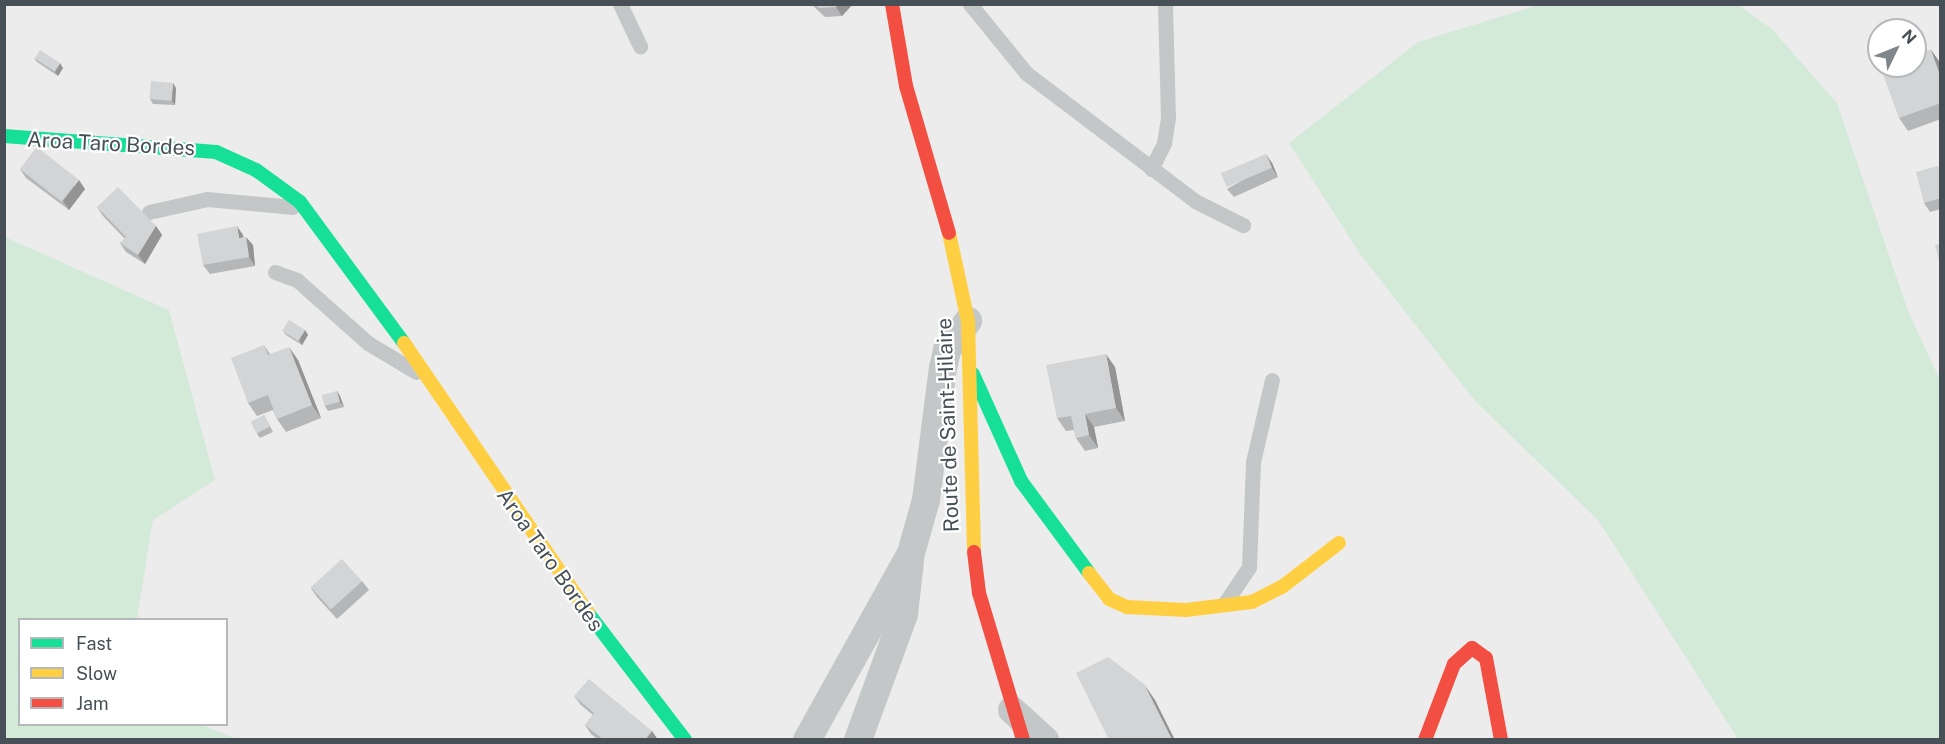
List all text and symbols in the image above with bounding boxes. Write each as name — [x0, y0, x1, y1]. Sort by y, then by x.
north arrow — [1867, 18, 1927, 78]
text: N — [1898, 26, 1920, 48]
street label: Aroa Taro Bordes — [26, 127, 196, 161]
street label: Route de Saint-Hilaire — [932, 317, 964, 533]
street label: Aroa Taro Bordes — [491, 484, 609, 636]
legend — [18, 618, 228, 726]
text: Fast — [76, 633, 112, 654]
text: Slow — [76, 663, 117, 684]
text: Jam — [76, 693, 109, 714]

